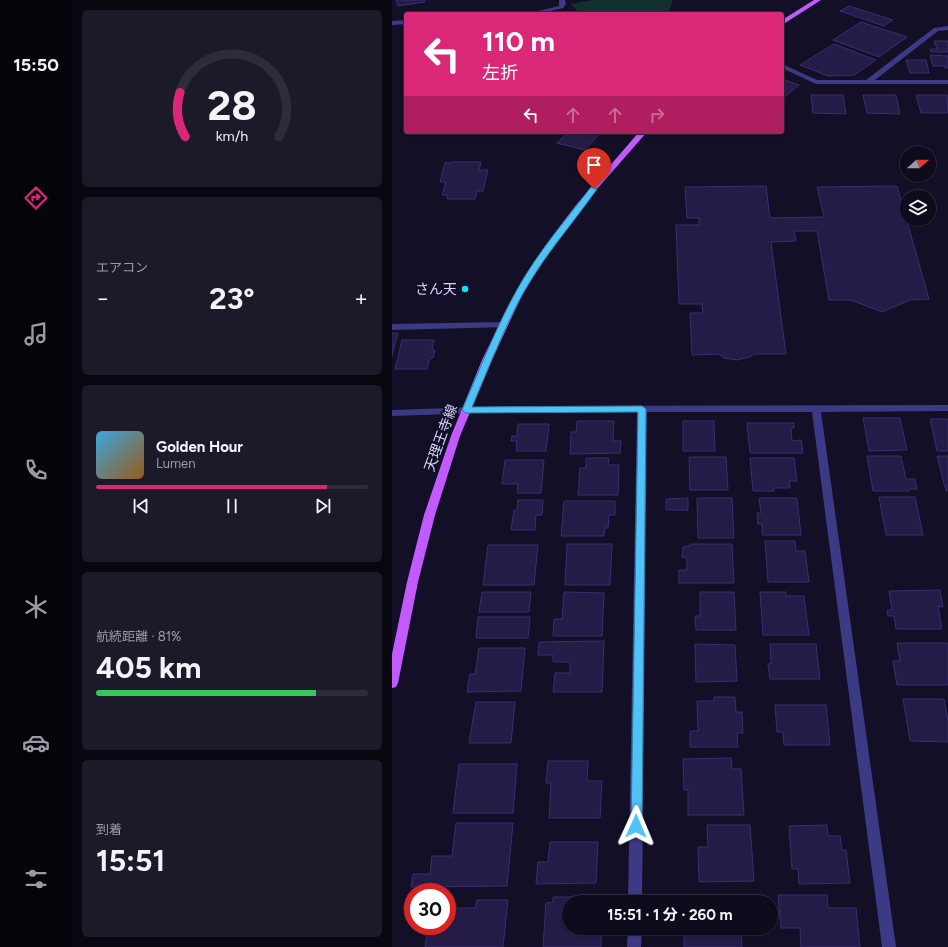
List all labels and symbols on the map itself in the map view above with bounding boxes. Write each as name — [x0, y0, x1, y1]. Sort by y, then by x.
north arrow — [900, 146, 936, 182]
pin — [577, 148, 611, 189]
place label: さん天 — [415, 281, 457, 298]
marker: さん天 — [460, 284, 470, 294]
street label: 天理王寺線 — [421, 402, 461, 474]
position arrow — [615, 805, 657, 847]
speed limit sign: 30 — [404, 883, 456, 935]

